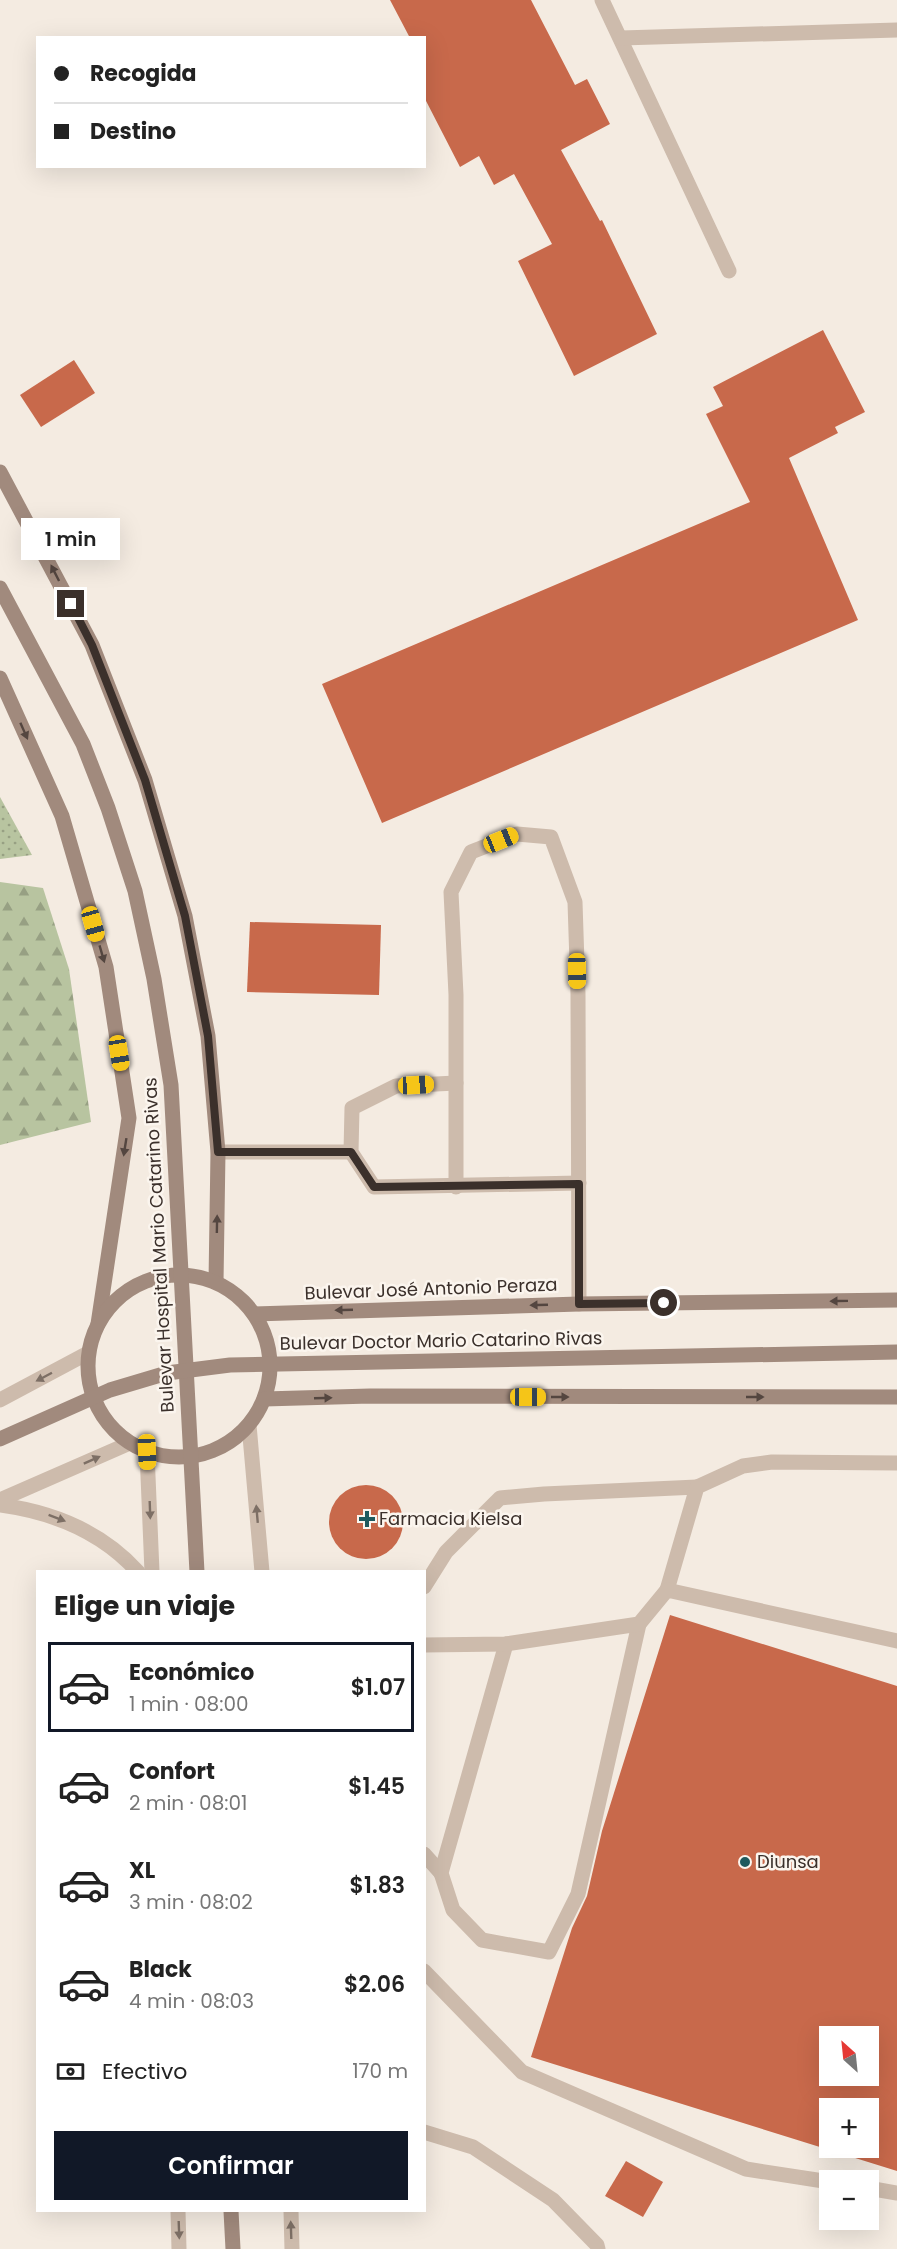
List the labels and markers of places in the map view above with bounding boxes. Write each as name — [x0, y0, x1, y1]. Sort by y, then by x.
place label: Farmacia Kielsa — [379, 1506, 522, 1531]
marker: Farmacia Kielsa — [360, 1512, 374, 1526]
place label: Diunsa — [757, 1849, 819, 1874]
marker: Diunsa — [738, 1855, 752, 1869]

